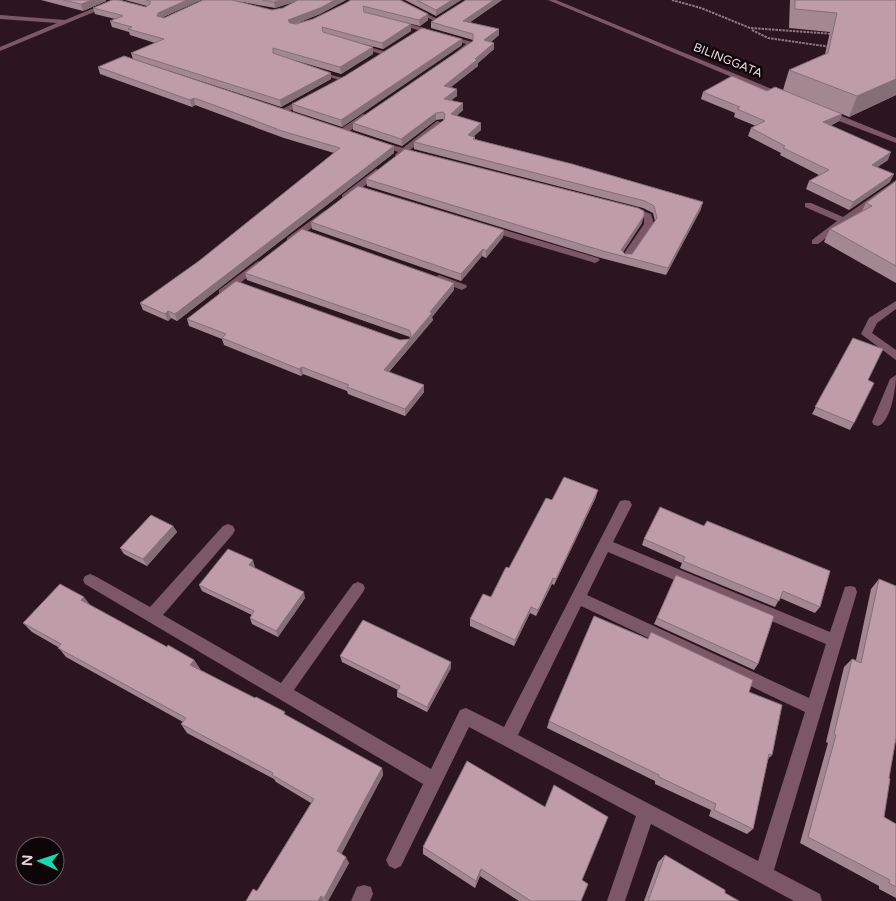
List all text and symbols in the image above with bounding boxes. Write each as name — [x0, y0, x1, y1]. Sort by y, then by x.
street label: BILINGGATA — [691, 40, 765, 80]
north arrow — [15, 836, 65, 886]
text: N — [19, 854, 36, 866]

